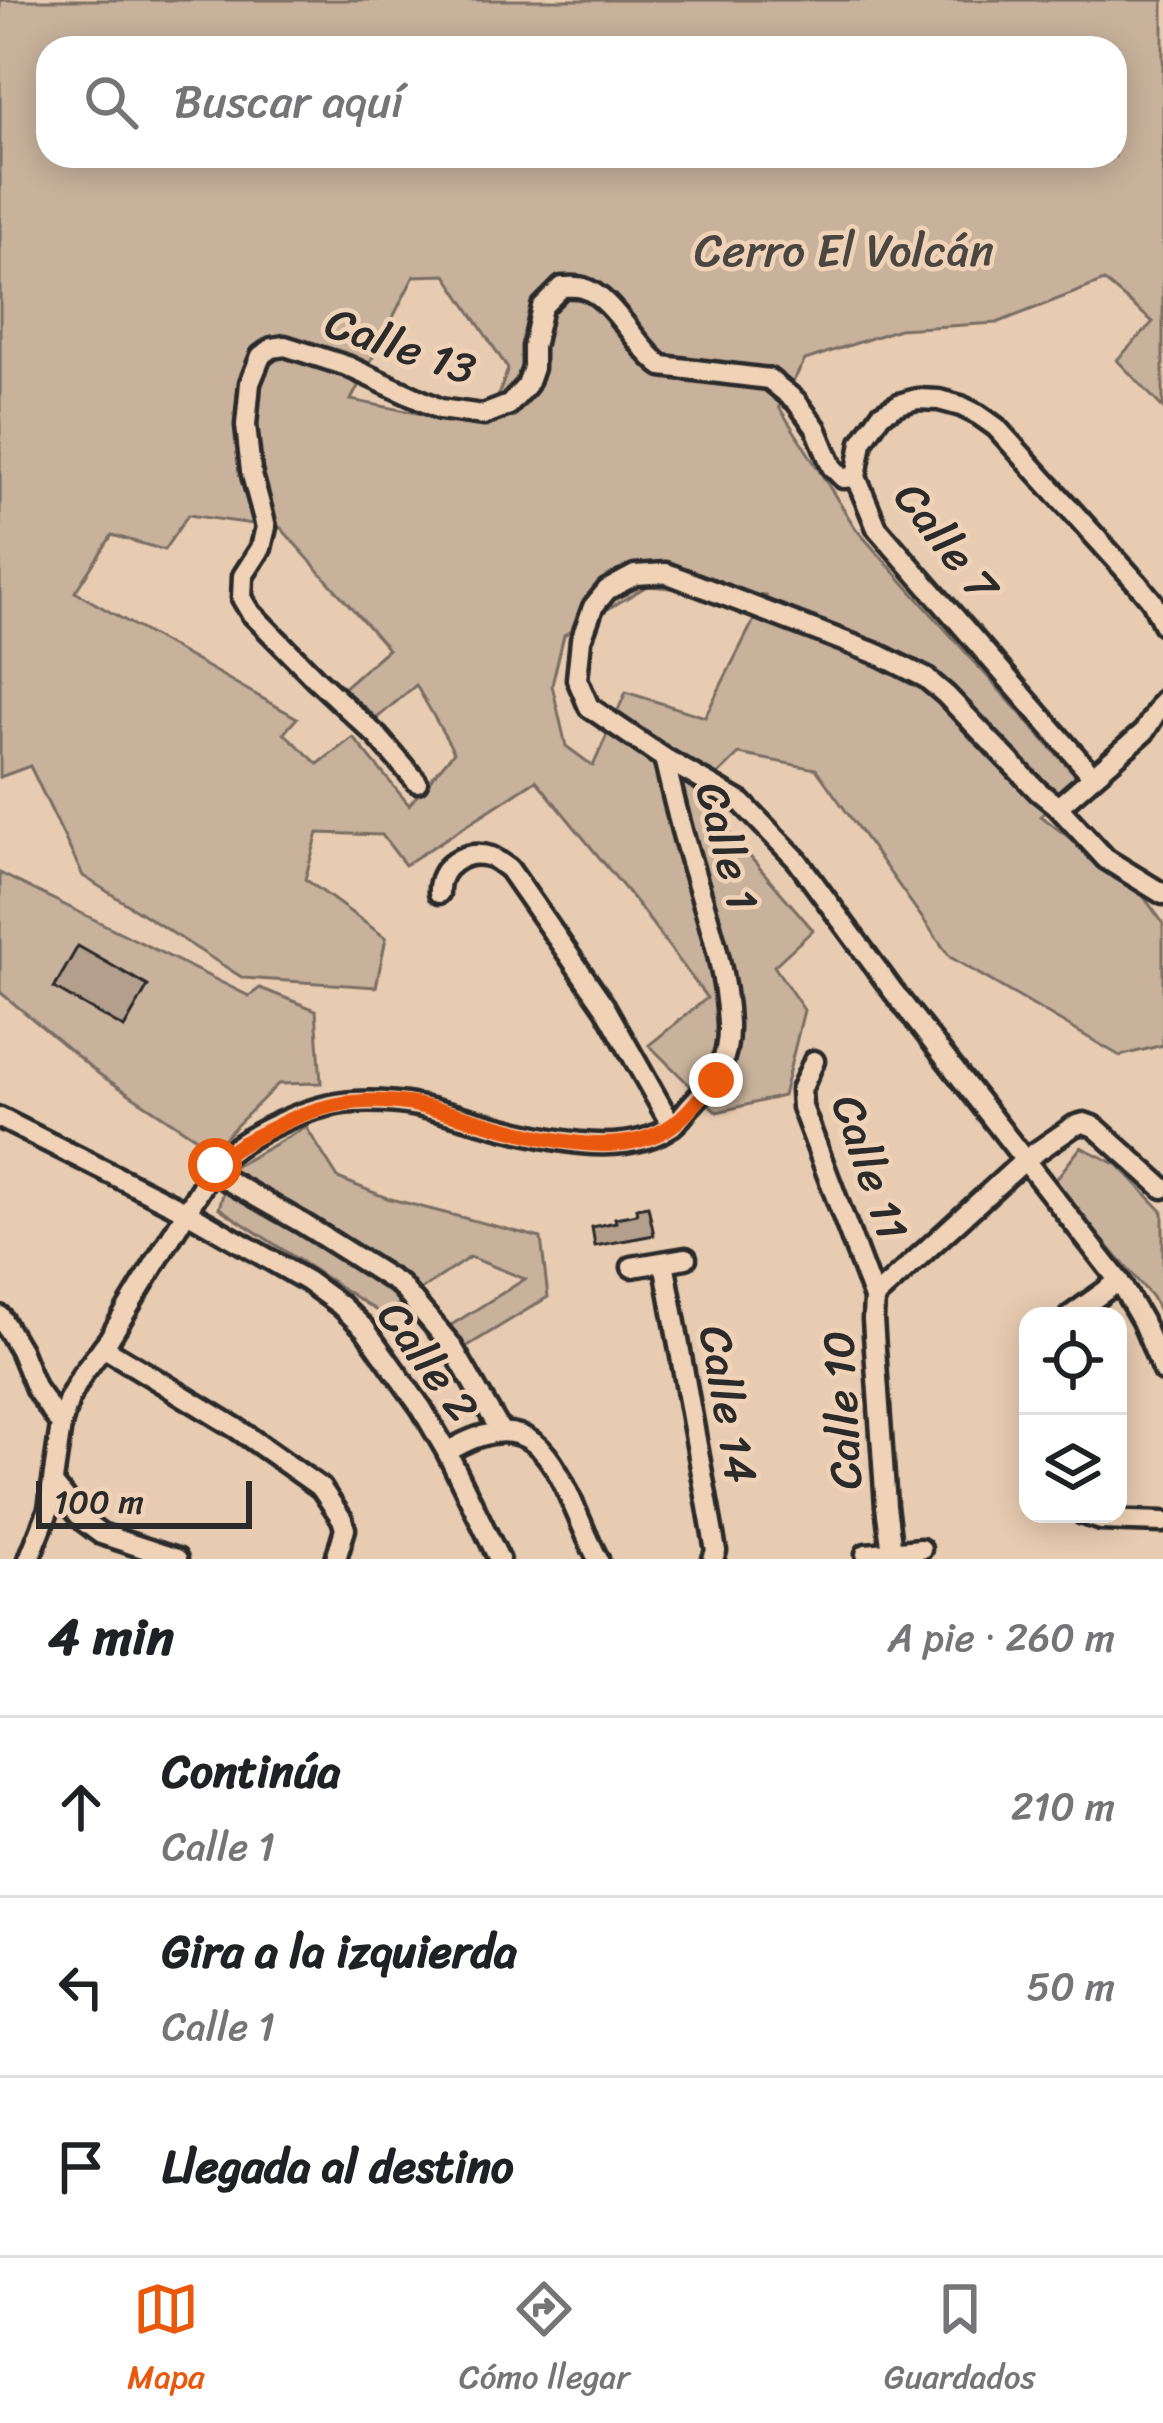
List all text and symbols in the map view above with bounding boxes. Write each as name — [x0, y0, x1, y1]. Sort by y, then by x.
search box — [36, 36, 1127, 168]
text: Buscar aquí — [174, 62, 403, 142]
icon: search — [78, 69, 144, 135]
park label: Cerro El Volcán — [694, 211, 994, 291]
street label: Calle 13 — [314, 283, 487, 409]
street label: Calle 7 — [873, 463, 1021, 622]
street label: Calle 1 — [672, 773, 783, 920]
route end — [689, 1053, 743, 1107]
street label: Calle 11 — [808, 1083, 932, 1251]
route start — [188, 1138, 242, 1192]
street label: Calle 2 — [356, 1283, 501, 1441]
map controls — [1019, 1307, 1127, 1523]
button: locate — [1019, 1307, 1127, 1415]
street label: Calle 14 — [675, 1319, 781, 1489]
street label: Calle 10 — [798, 1329, 886, 1491]
button: layers — [1019, 1415, 1127, 1523]
text: 100 m — [54, 1473, 144, 1531]
scale bar — [36, 1475, 252, 1528]
text: 4 min — [48, 1592, 174, 1682]
text: A pie · 260 m — [888, 1603, 1115, 1672]
text: Continúa — [162, 1732, 340, 1812]
text: 210 m — [1011, 1772, 1115, 1841]
icon: ahead — [48, 1774, 114, 1840]
text: Calle 1 — [162, 1812, 275, 1881]
text: Gira a la izquierda — [162, 1912, 517, 1992]
text: 50 m — [1026, 1952, 1115, 2021]
icon: left — [48, 1954, 114, 2020]
text: Calle 1 — [162, 1992, 275, 2061]
text: Llegada al destino — [162, 2127, 514, 2207]
icon: arrive — [48, 2134, 114, 2200]
tab: Mapa — [127, 2276, 205, 2406]
tab: Cómo llegar — [459, 2276, 630, 2406]
tab: Guardados — [884, 2276, 1036, 2406]

